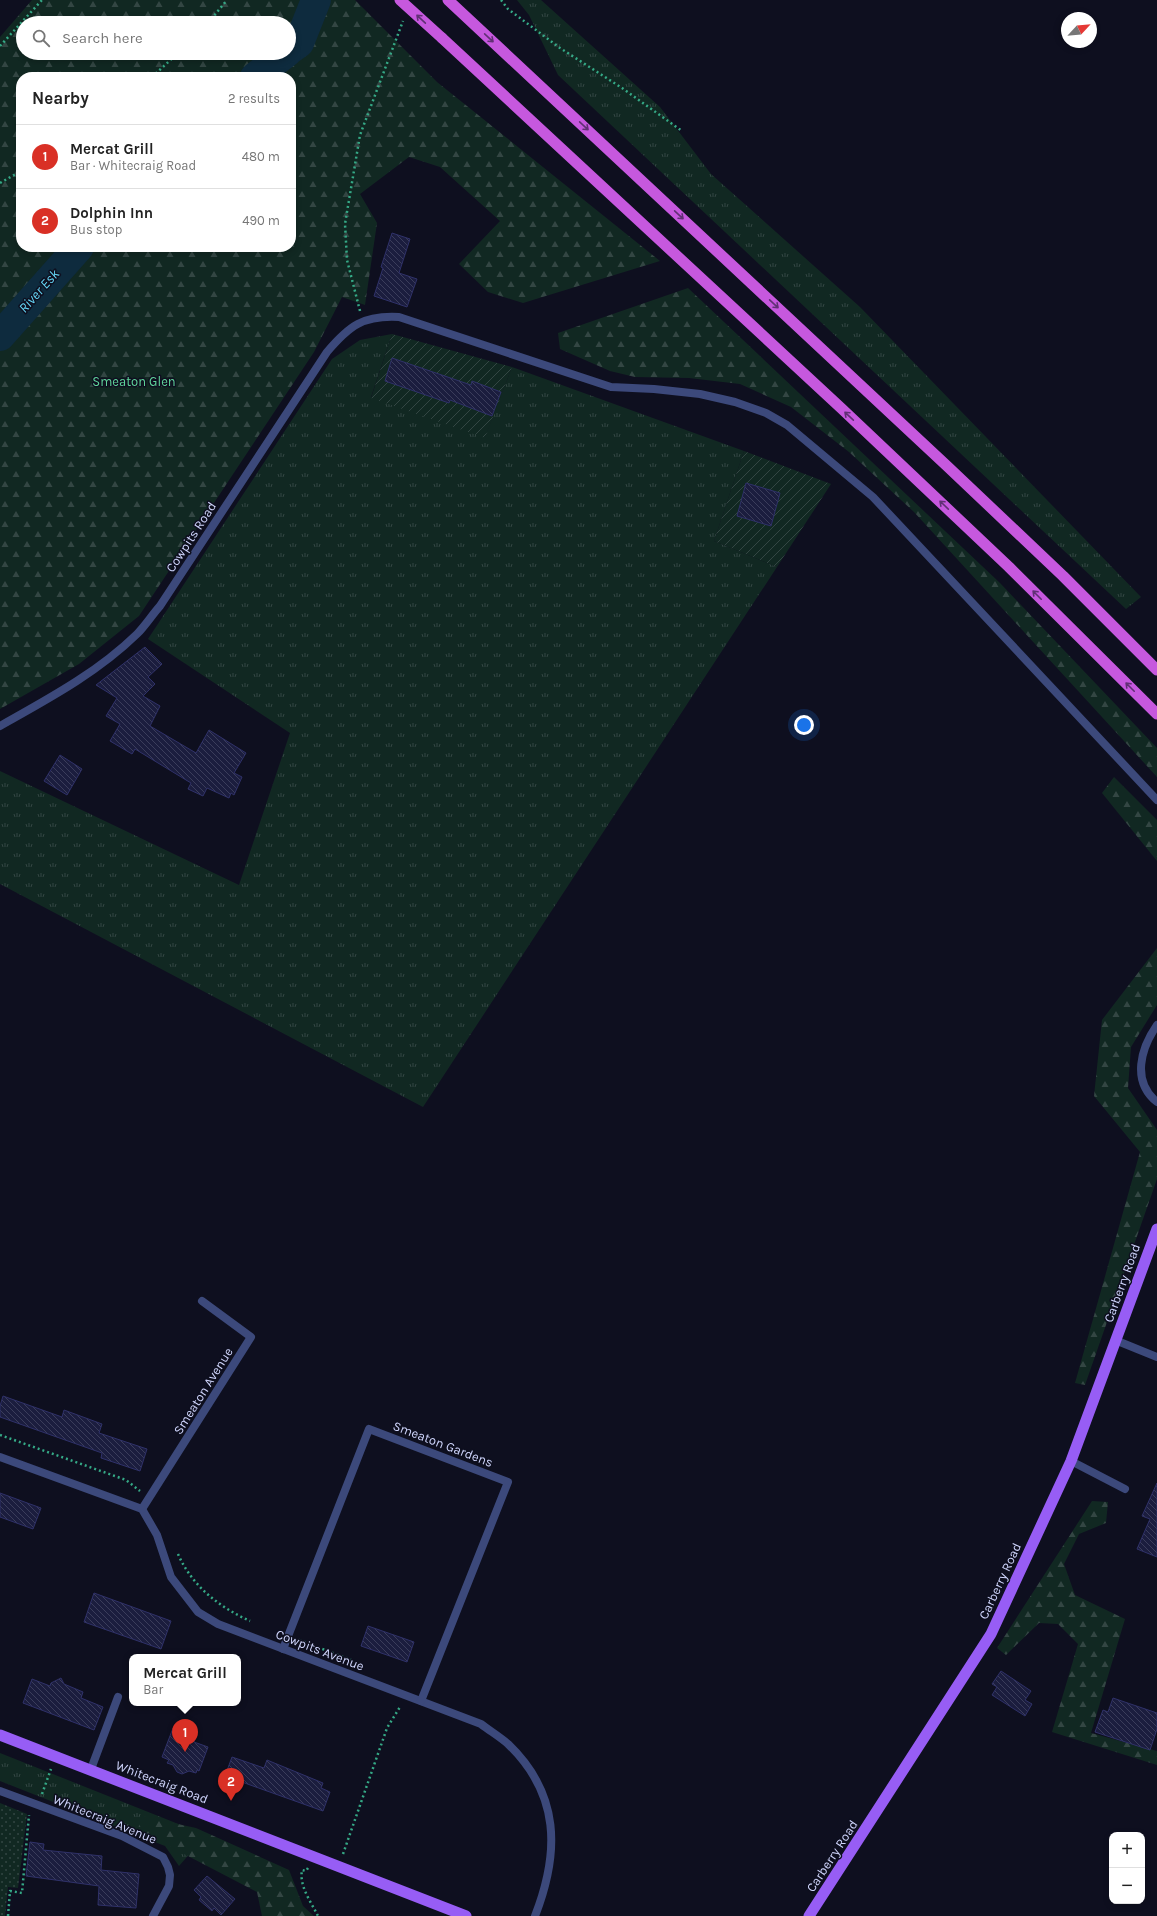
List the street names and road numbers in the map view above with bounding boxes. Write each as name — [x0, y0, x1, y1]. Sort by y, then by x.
street label: Cowpits Road — [163, 499, 219, 575]
street label: Carberry Road — [1101, 1242, 1143, 1324]
street label: Smeaton Avenue — [170, 1345, 236, 1437]
street label: Smeaton Gardens — [391, 1418, 495, 1470]
street label: Carberry Road — [976, 1540, 1024, 1622]
street label: Cowpits Avenue — [274, 1626, 367, 1674]
street label: Whitecraig Road — [114, 1757, 210, 1807]
street label: Whitecraig Avenue — [51, 1791, 159, 1847]
street label: Carberry Road — [803, 1817, 861, 1895]

